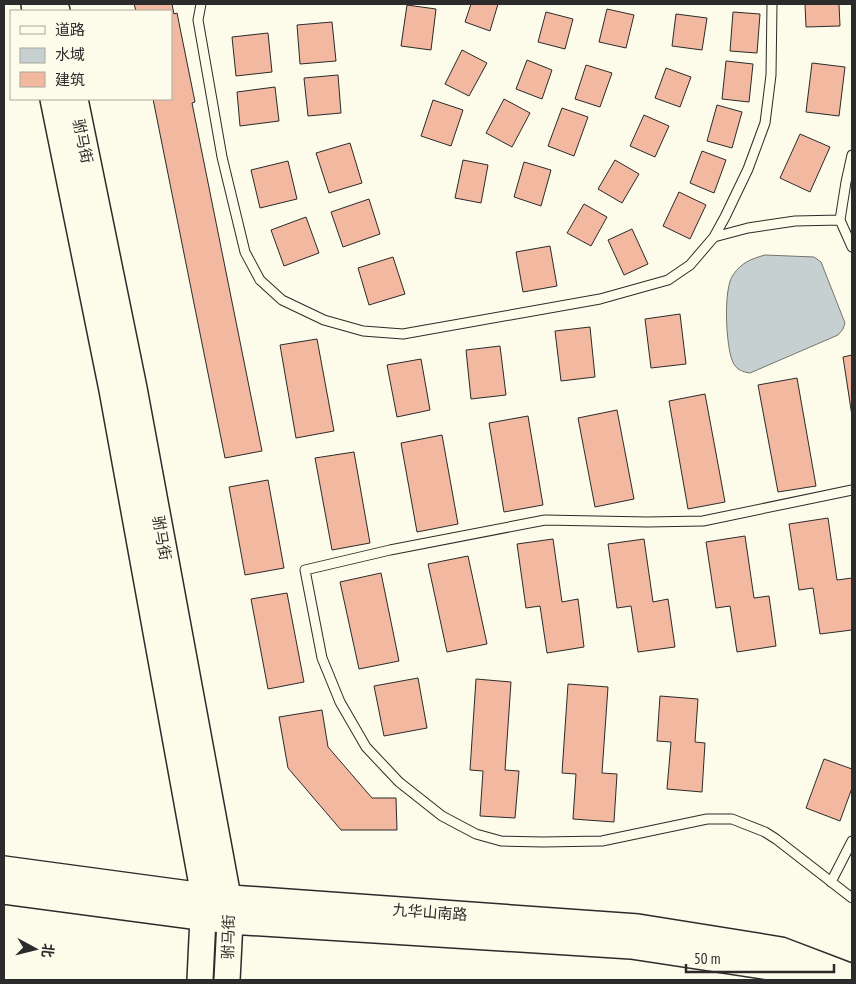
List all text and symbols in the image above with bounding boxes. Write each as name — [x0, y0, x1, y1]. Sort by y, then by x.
legend — [10, 10, 172, 100]
text: 道路 — [55, 20, 85, 39]
text: 水域 — [55, 45, 85, 64]
text: 建筑 — [55, 70, 85, 89]
street label: 驸马街 — [69, 117, 97, 165]
street label: 驸马街 — [149, 514, 175, 562]
street label: 九华山南路 — [392, 900, 468, 924]
street label: 驸马街 — [218, 914, 238, 960]
north arrow — [10, 924, 60, 974]
scale bar — [686, 942, 834, 974]
text: 北 — [38, 943, 58, 959]
text: 50 m — [694, 949, 720, 968]

